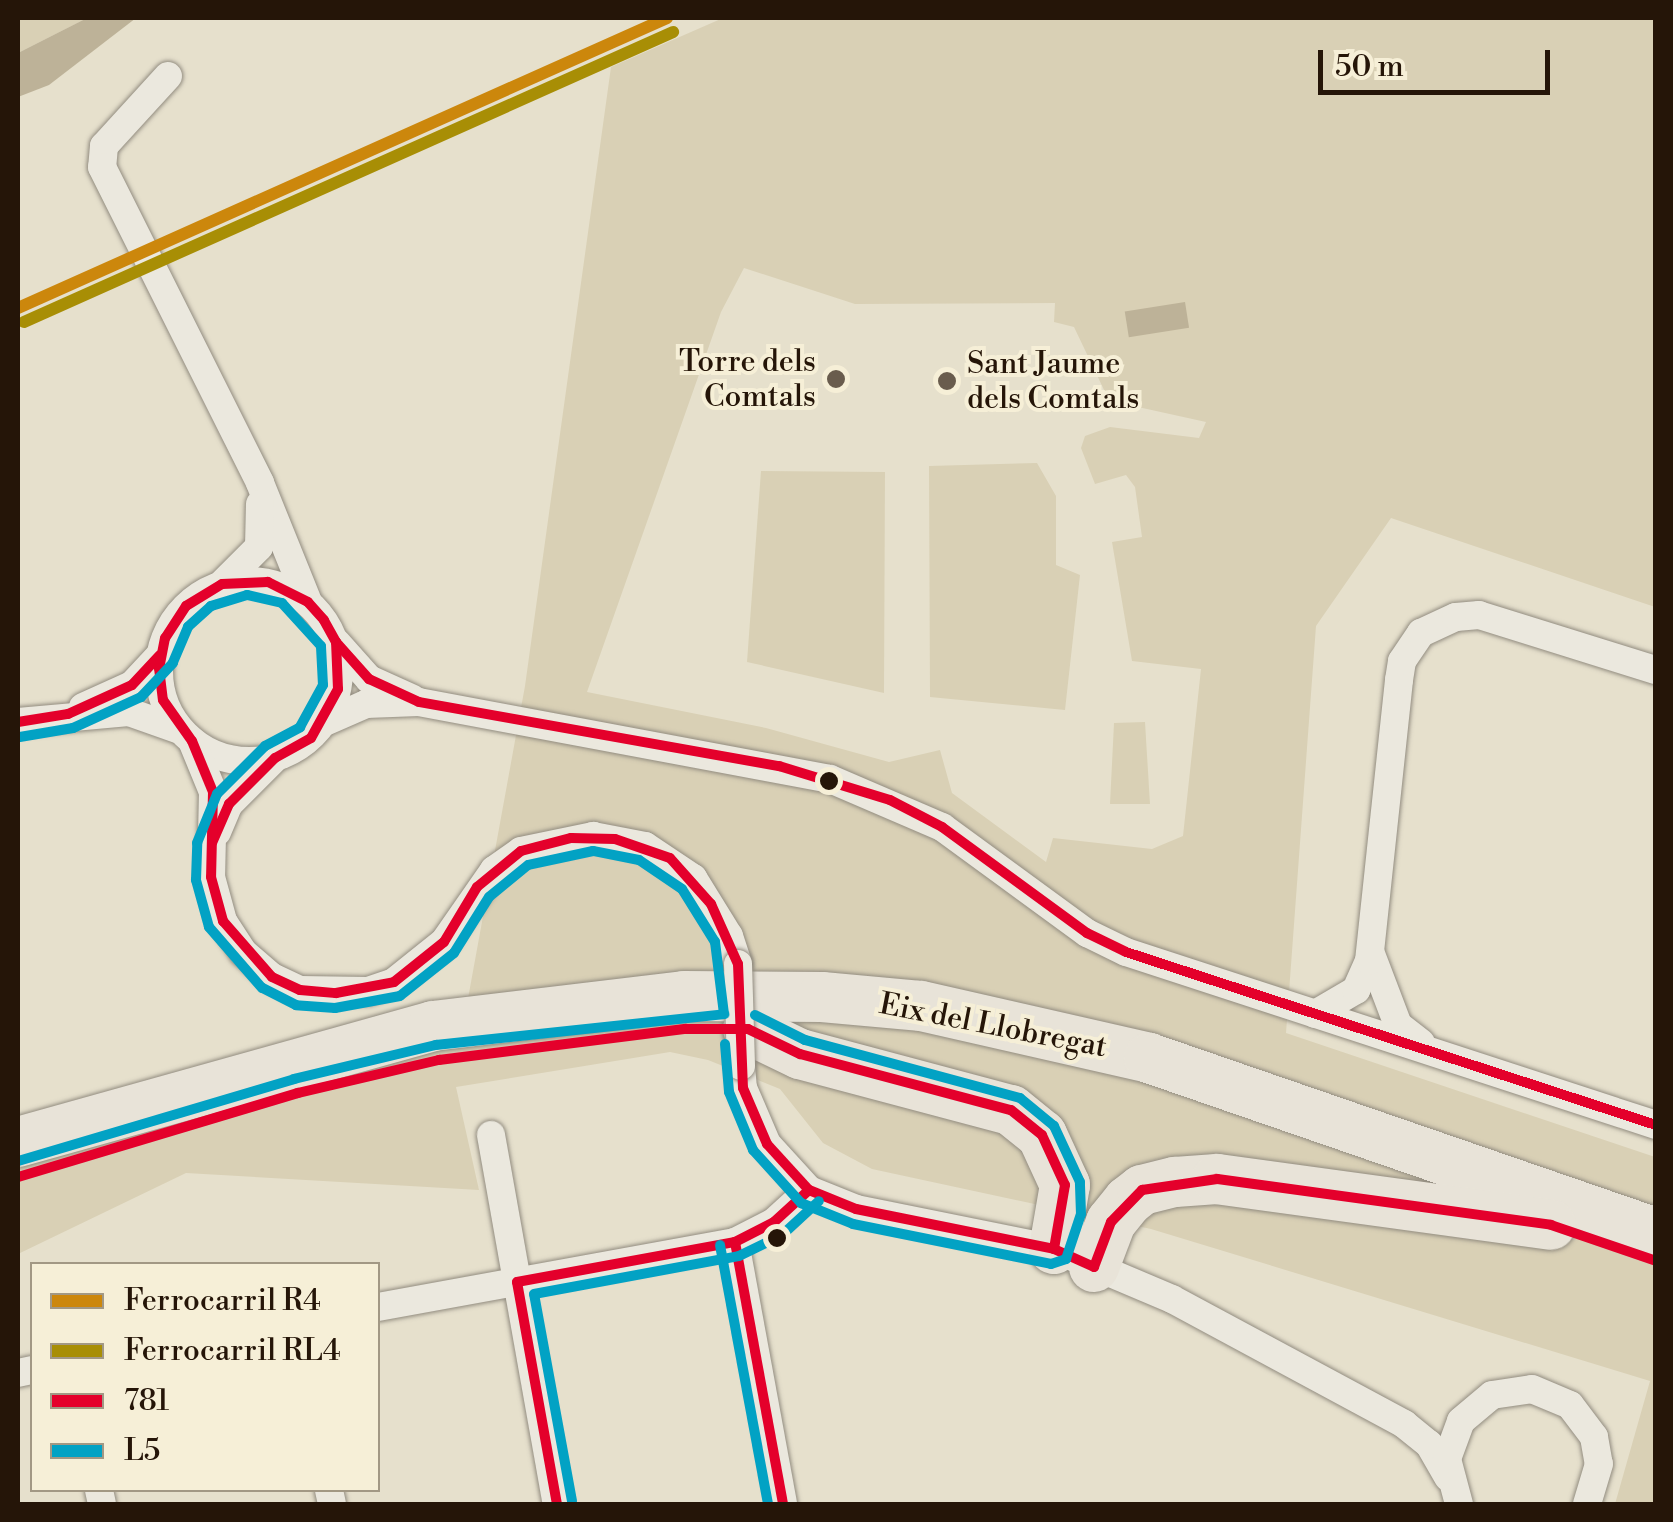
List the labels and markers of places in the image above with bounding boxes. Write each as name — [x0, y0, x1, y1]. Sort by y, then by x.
place label: Torre dels Comtals — [679, 344, 816, 414]
place label: Sant Jaume dels Comtals — [967, 346, 1139, 416]
marker: Torre dels Comtals — [825, 368, 847, 390]
marker: Sant Jaume dels Comtals — [936, 370, 958, 392]
unlabelled marker — [819, 771, 839, 791]
unlabelled marker — [767, 1228, 787, 1248]

